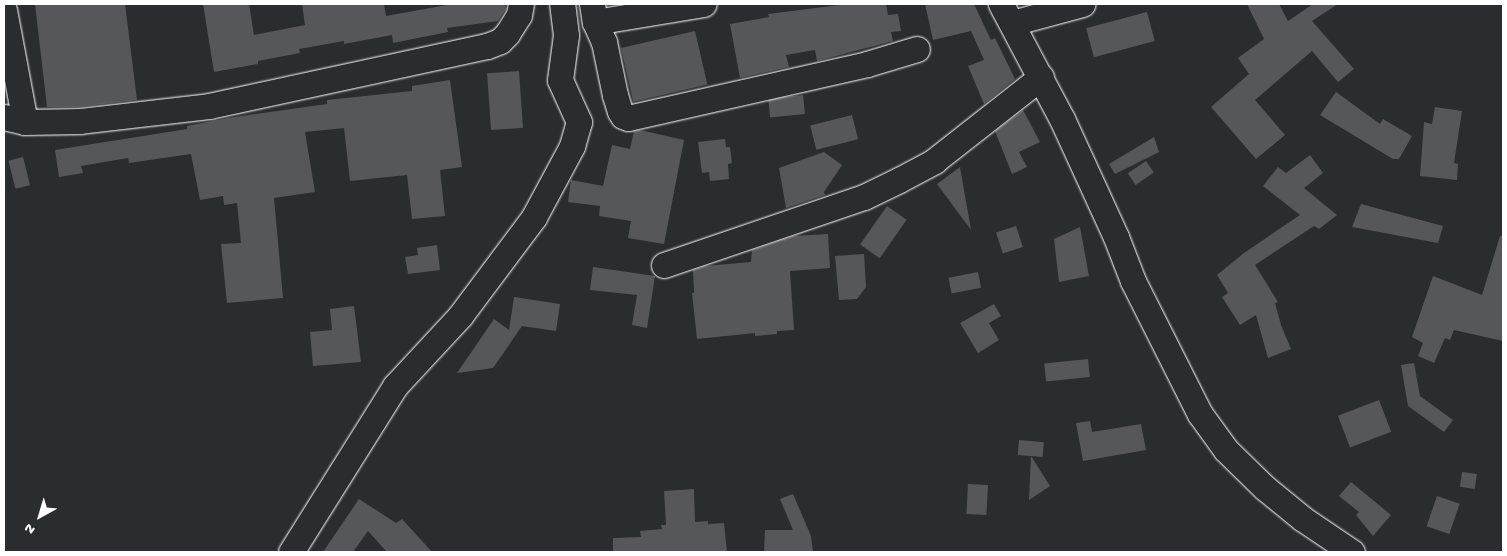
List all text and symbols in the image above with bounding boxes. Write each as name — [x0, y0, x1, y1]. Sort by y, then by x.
north arrow — [15, 491, 65, 541]
text: N — [21, 519, 39, 538]

